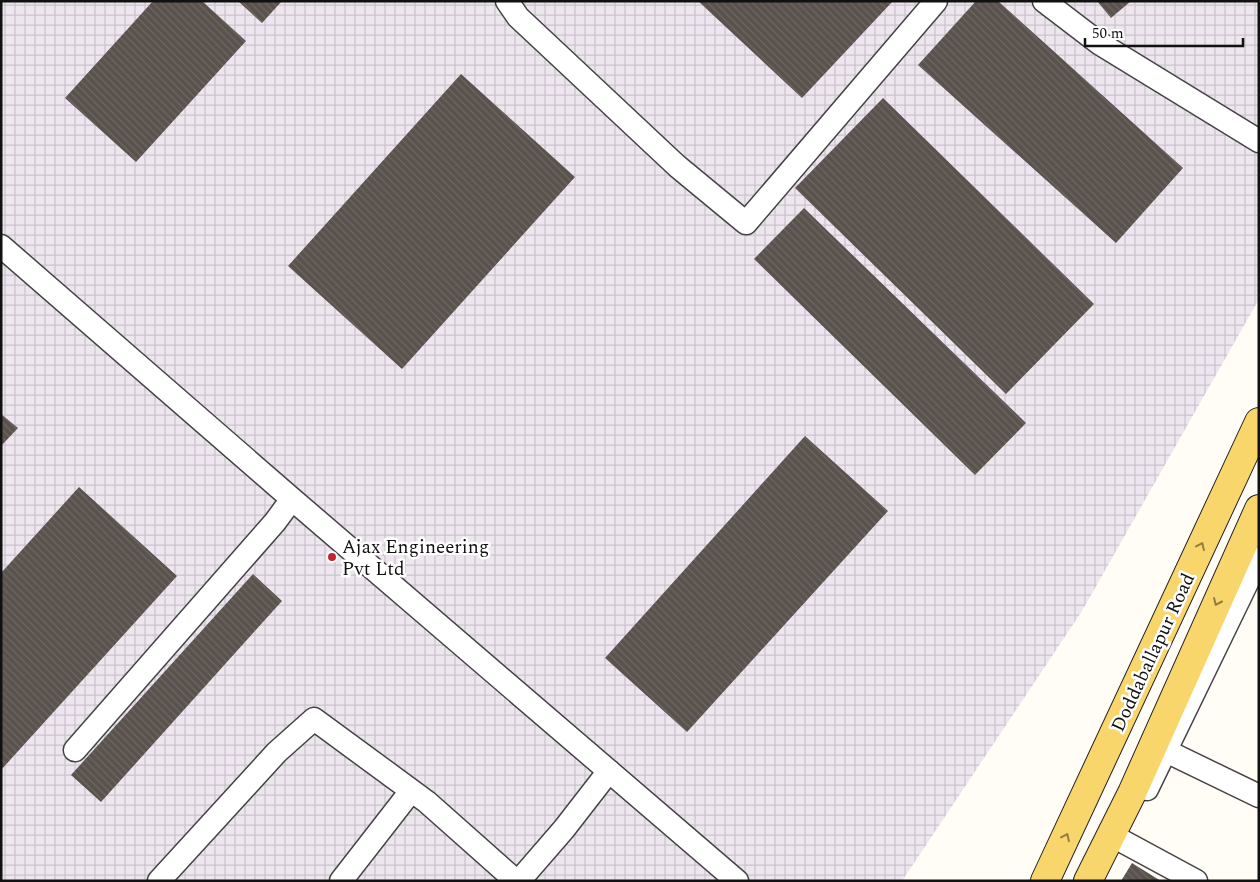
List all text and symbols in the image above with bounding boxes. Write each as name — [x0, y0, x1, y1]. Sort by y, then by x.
scale bar — [1085, 15, 1242, 47]
text: 50 m — [1092, 22, 1124, 45]
place label: Ajax Engineering Pvt Ltd — [342, 533, 489, 584]
one-way arrow — [1195, 543, 1205, 552]
marker: Ajax Engineering Pvt Ltd — [326, 551, 338, 563]
street label: Doddaballapur Road — [1104, 568, 1203, 737]
one-way arrow — [1213, 597, 1224, 606]
one-way arrow — [1060, 833, 1070, 842]

